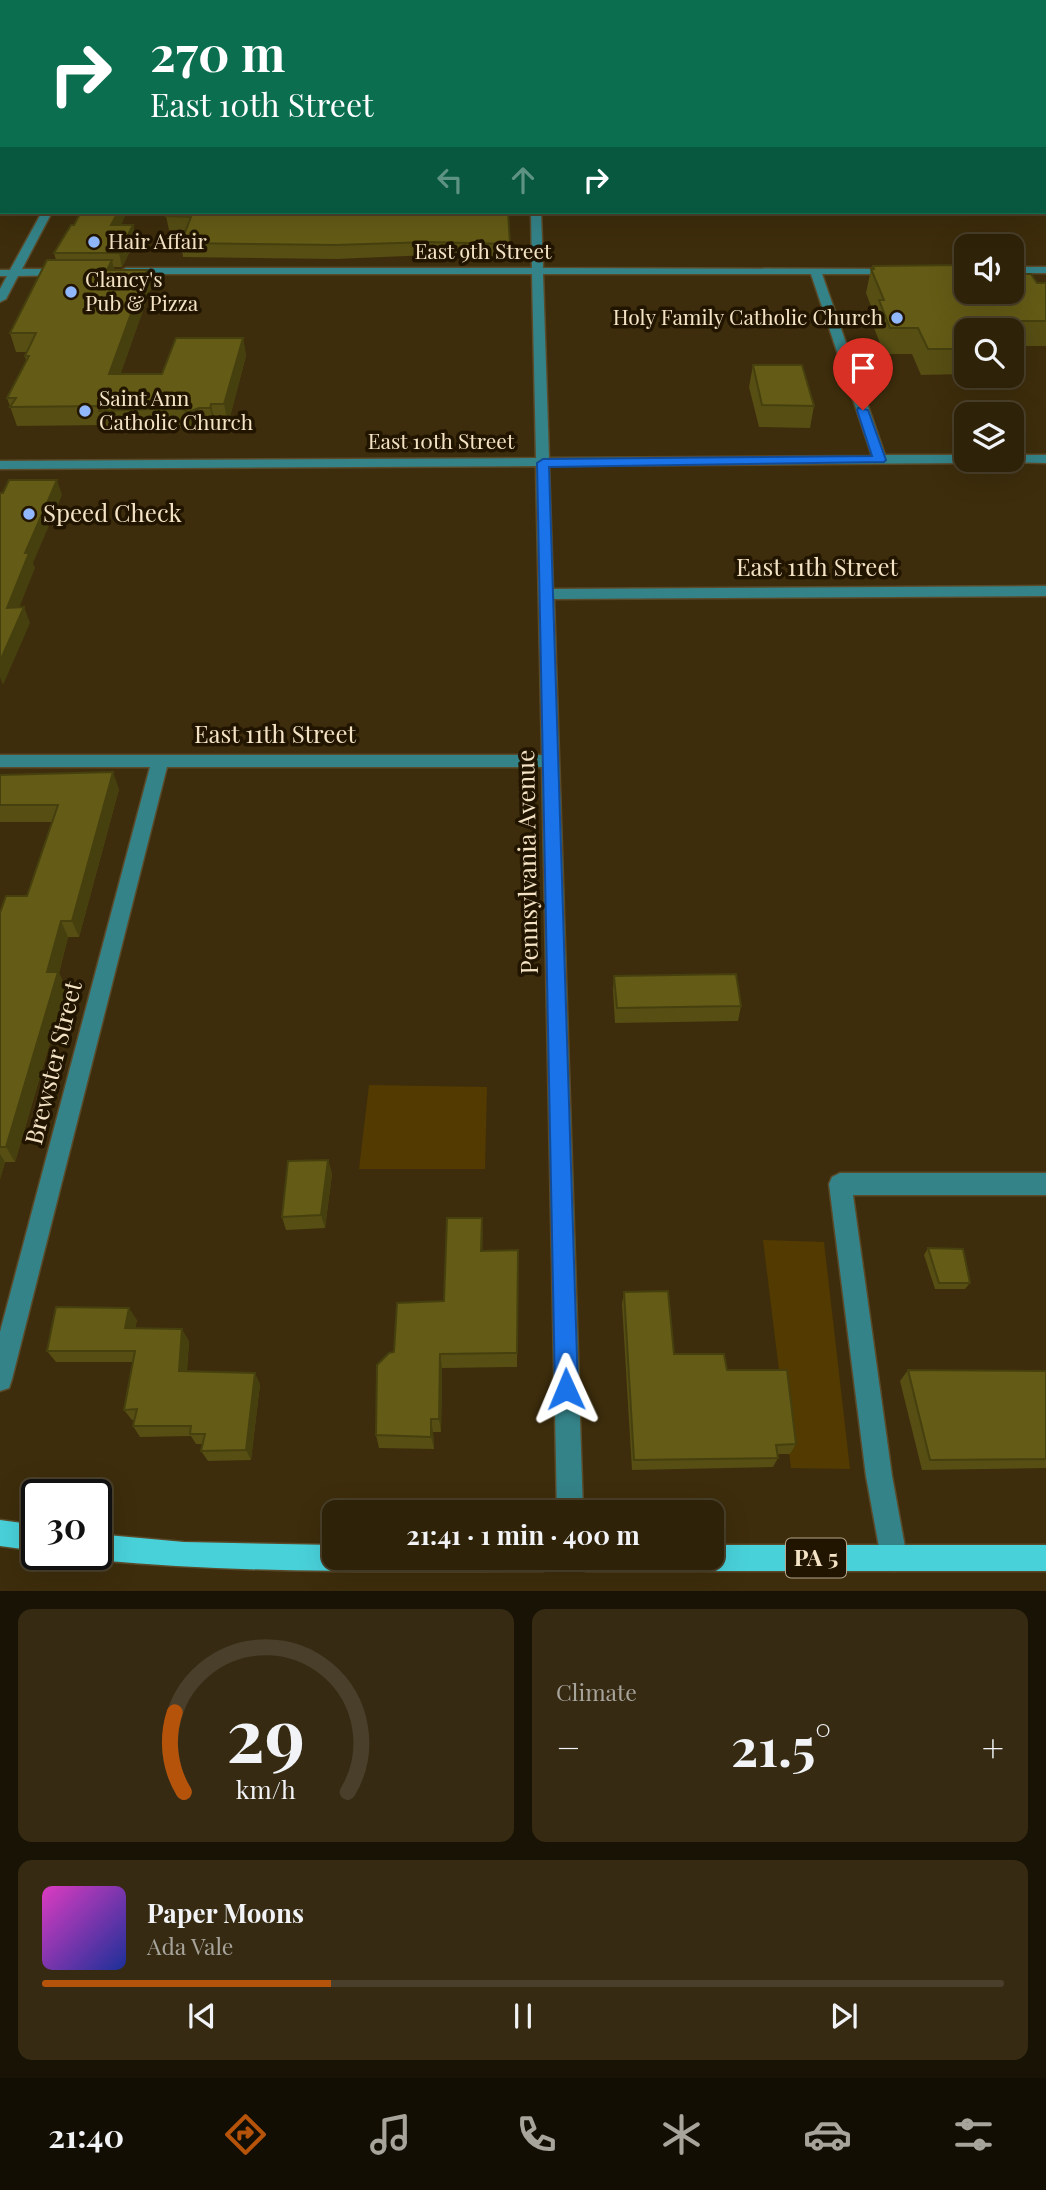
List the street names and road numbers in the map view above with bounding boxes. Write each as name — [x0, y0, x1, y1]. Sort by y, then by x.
street label: East 9th Street — [414, 236, 552, 264]
street label: East 10th Street — [368, 426, 515, 454]
street label: East 11th Street — [736, 550, 899, 582]
street label: East 11th Street — [194, 717, 357, 749]
street label: Pennsylvania Avenue — [508, 749, 544, 975]
street label: Brewster Street — [16, 977, 88, 1148]
road number: PA 5 — [786, 1539, 846, 1578]

